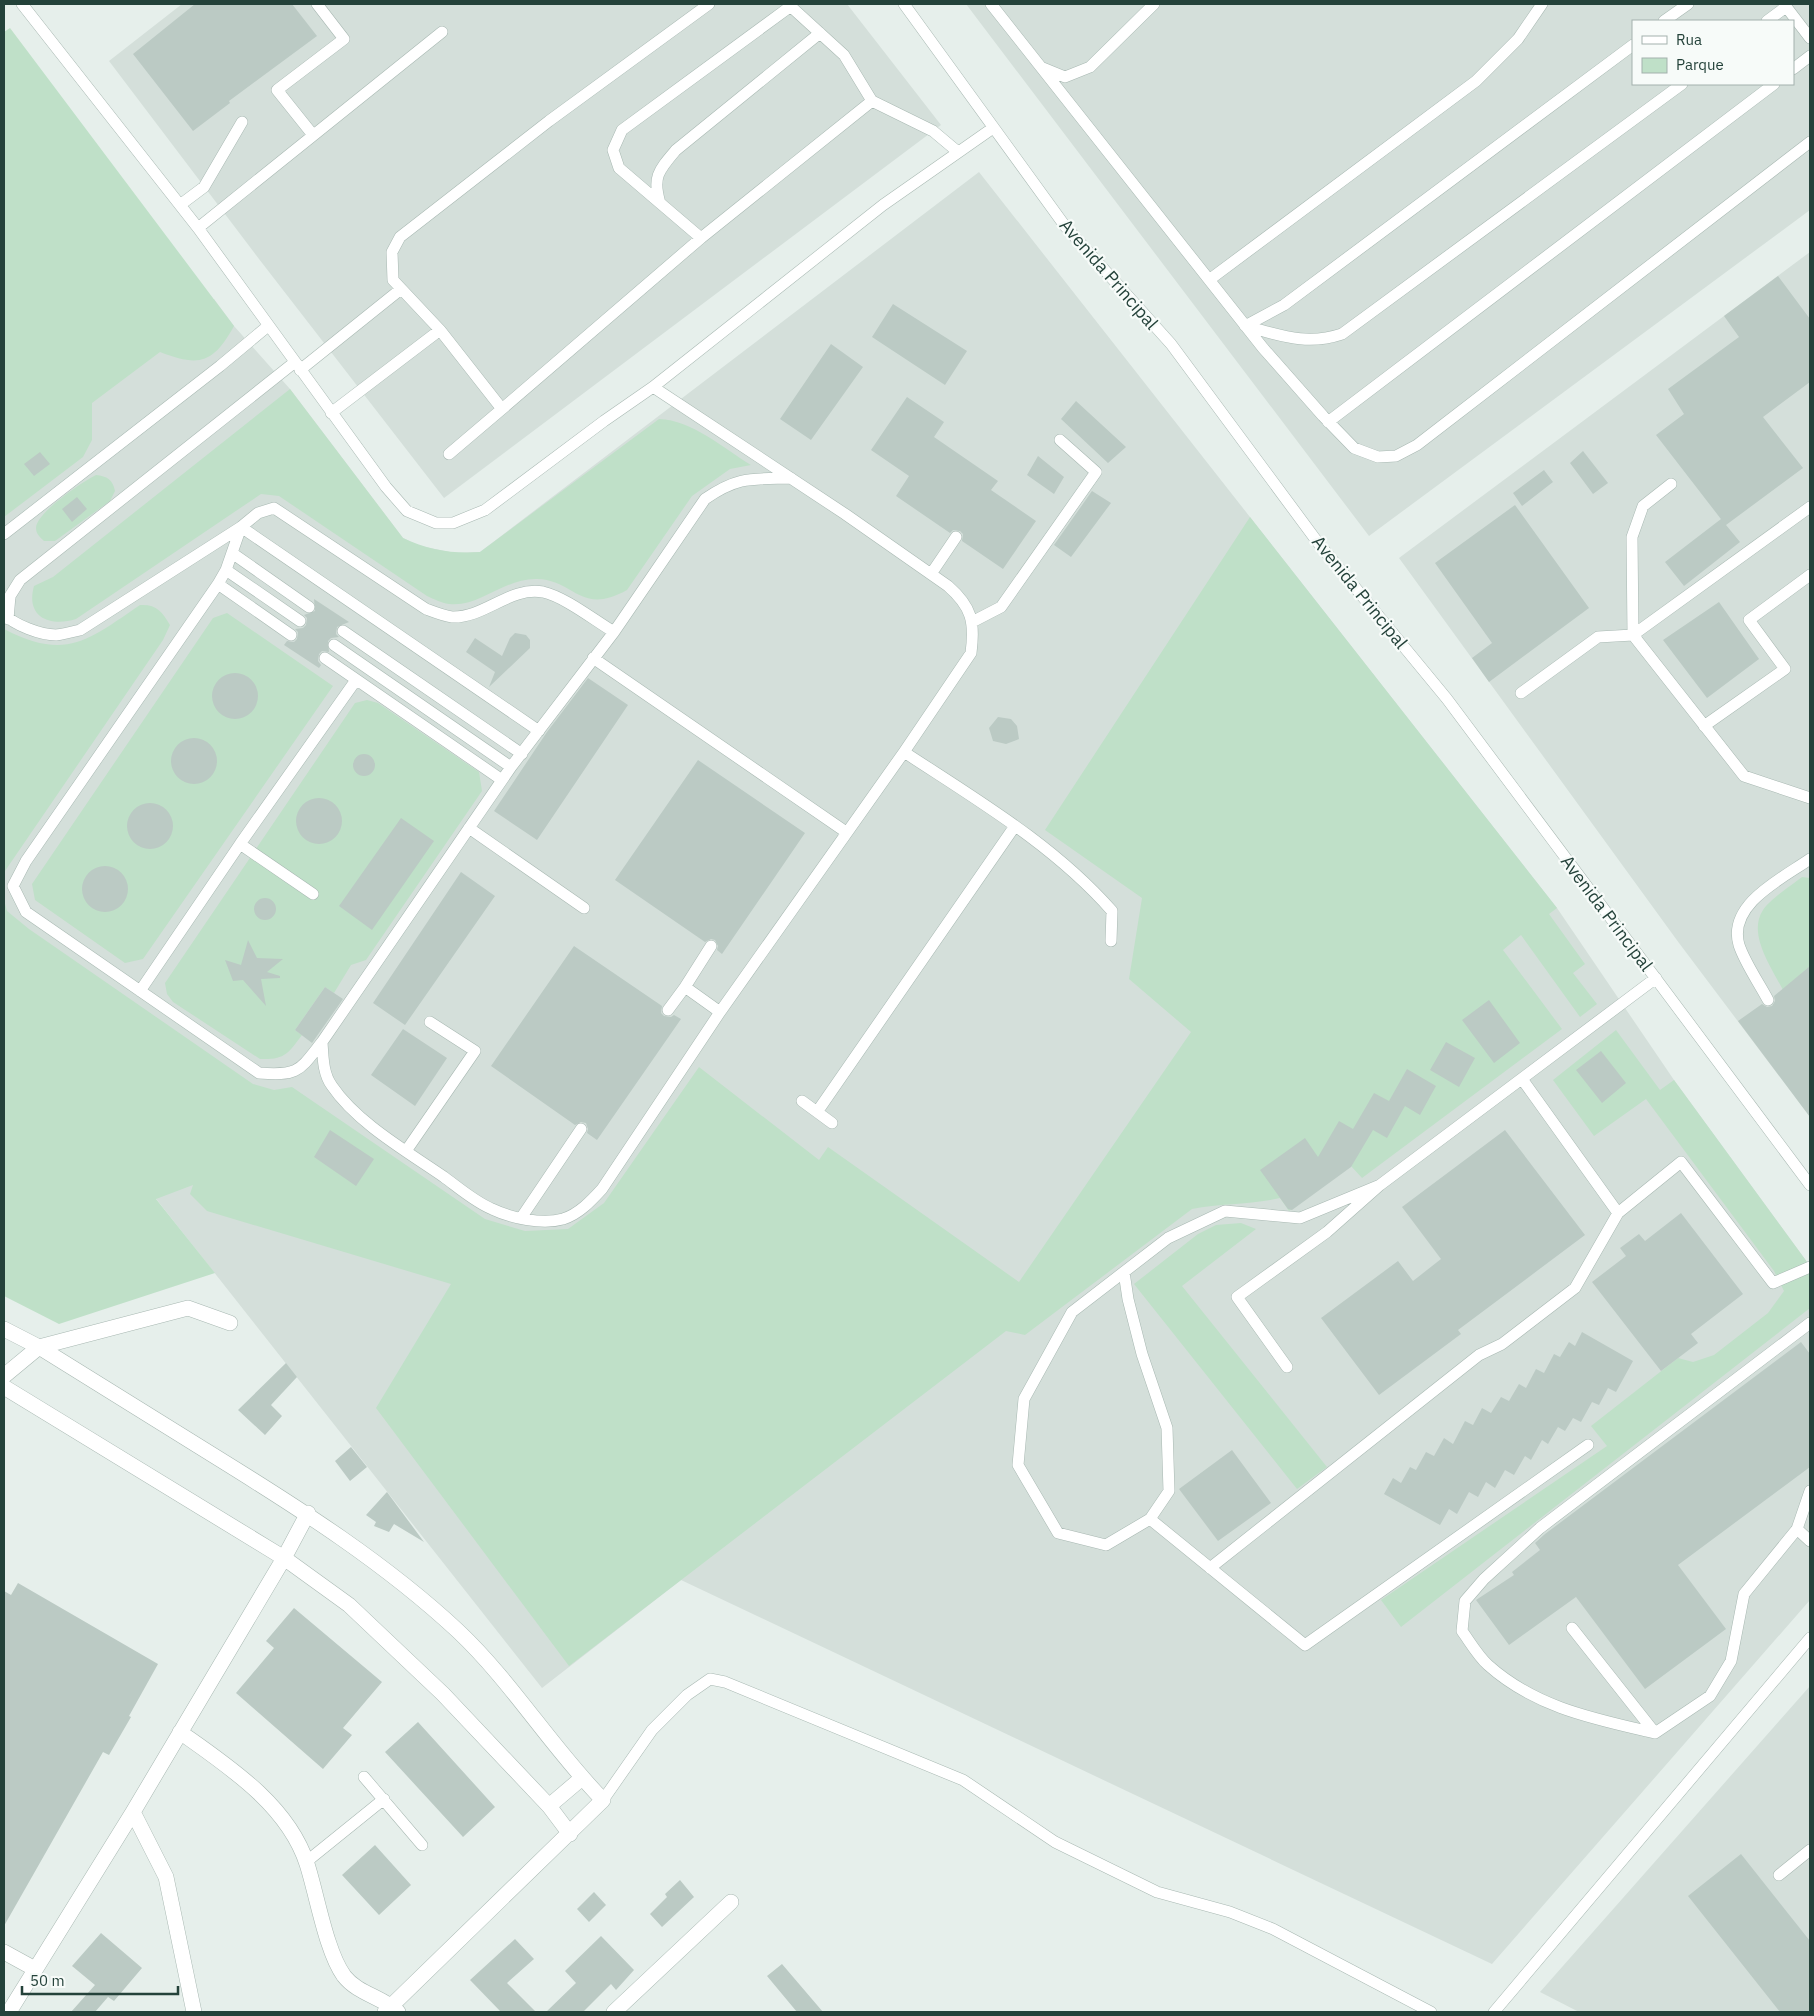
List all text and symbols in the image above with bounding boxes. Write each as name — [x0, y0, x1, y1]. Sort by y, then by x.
legend — [1632, 20, 1794, 85]
text: Rua — [1676, 30, 1702, 49]
text: Parque — [1676, 55, 1724, 74]
street label: Avenida Principal — [1055, 214, 1163, 334]
street label: Avenida Principal — [1307, 531, 1413, 653]
street label: Avenida Principal — [1556, 850, 1658, 976]
scale bar — [22, 1964, 179, 1996]
text: 50 m — [30, 1971, 65, 1990]

